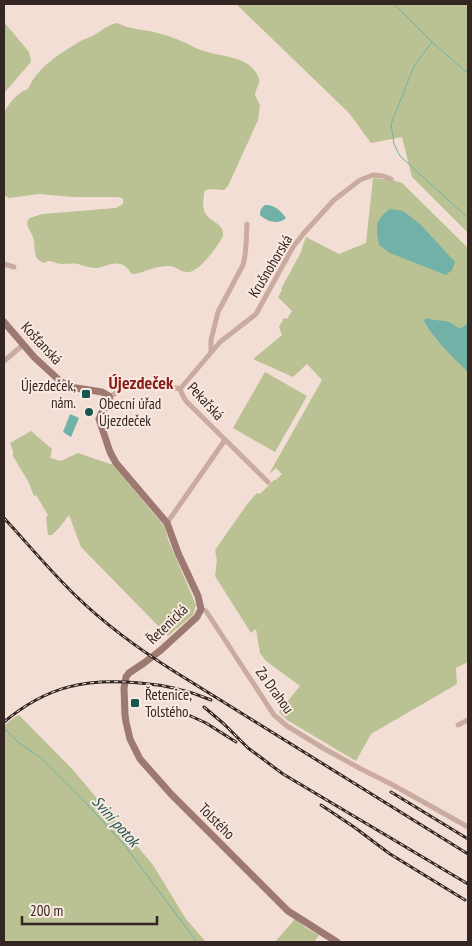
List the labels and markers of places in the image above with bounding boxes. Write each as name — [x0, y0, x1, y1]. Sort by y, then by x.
place label: Újezdeček, nám. — [21, 376, 76, 412]
marker: Újezdeček, nám. — [80, 388, 92, 400]
place label: Obecní úřad Újezdeček — [99, 394, 161, 430]
marker: Obecní úřad Újezdeček — [83, 406, 95, 418]
place label: Řetenice, Tolstého — [145, 685, 192, 721]
marker: Řetenice, Tolstého — [129, 697, 141, 709]

